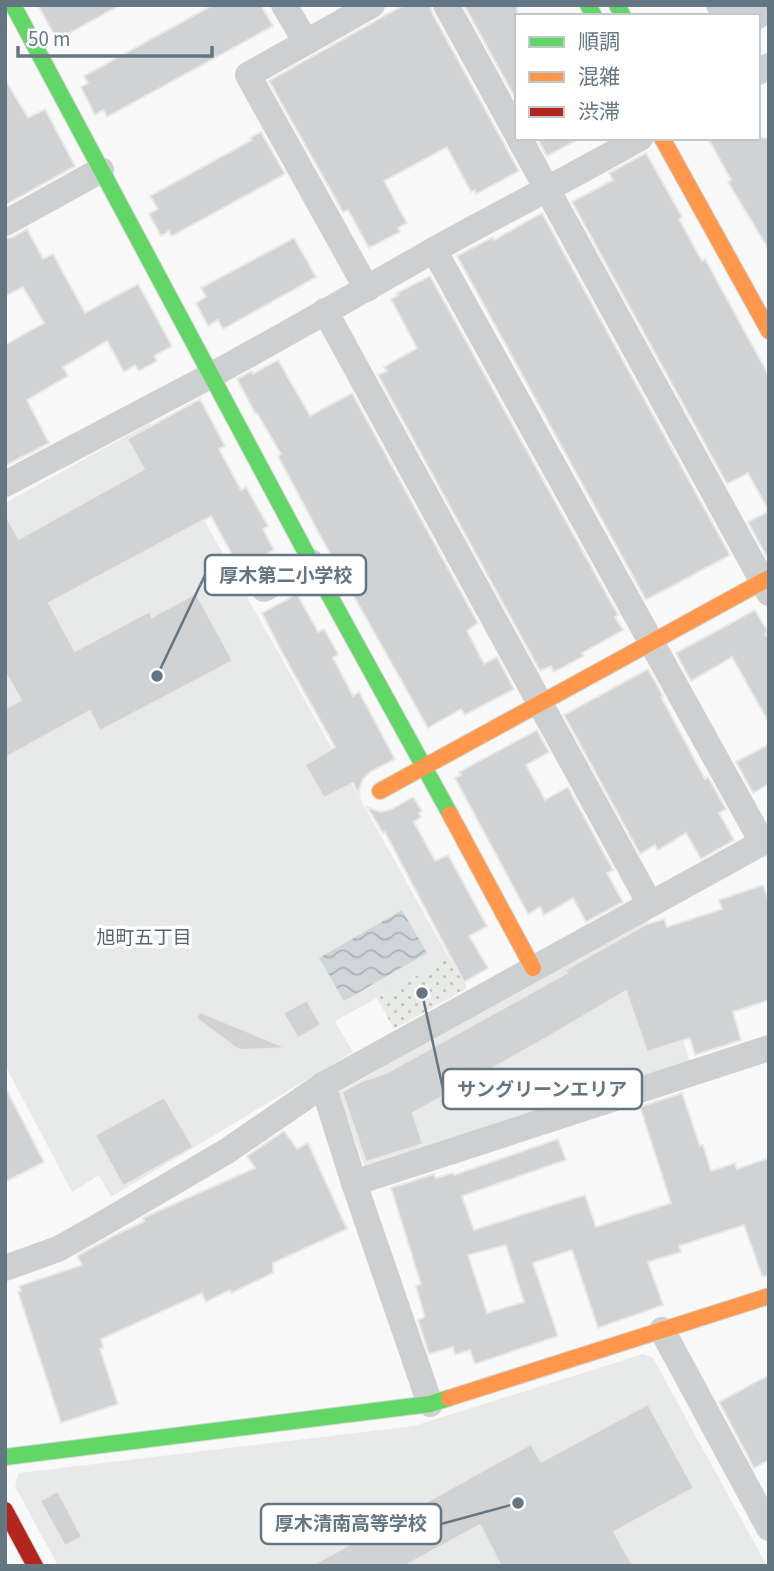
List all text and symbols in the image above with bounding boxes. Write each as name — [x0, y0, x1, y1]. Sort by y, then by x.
scale bar — [18, 14, 212, 58]
legend — [515, 14, 760, 140]
text: 50 m — [28, 24, 70, 54]
text: 順調 — [578, 27, 620, 57]
text: 混雑 — [578, 62, 620, 92]
text: 渋滞 — [578, 97, 620, 127]
callout: 厚木第二小学校 — [205, 555, 366, 595]
text: 厚木第二小学校 — [219, 563, 353, 590]
district label: 旭町五丁目 — [96, 925, 192, 952]
callout: サングリーンエリア — [443, 1069, 642, 1109]
text: サングリーンエリア — [457, 1077, 627, 1104]
callout: 厚木清南高等学校 — [261, 1504, 441, 1544]
text: 厚木清南高等学校 — [275, 1511, 427, 1538]

